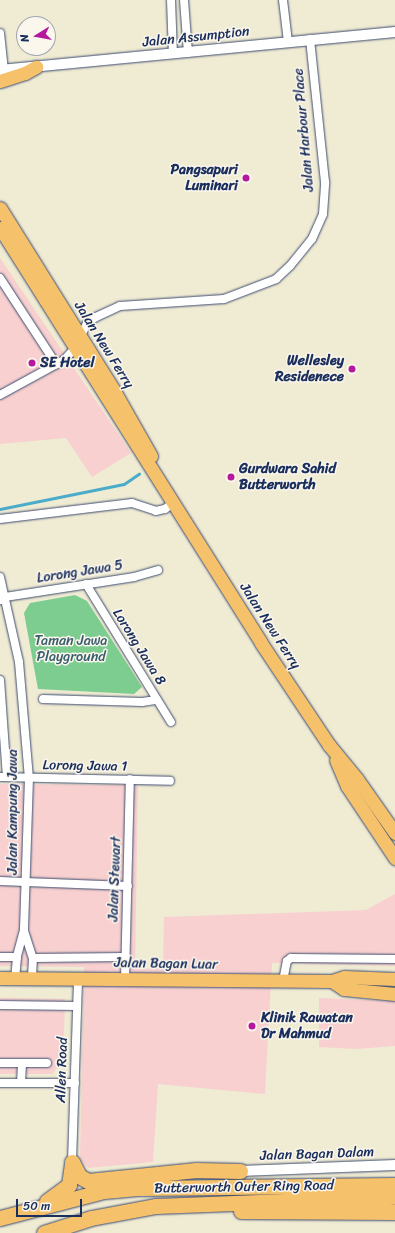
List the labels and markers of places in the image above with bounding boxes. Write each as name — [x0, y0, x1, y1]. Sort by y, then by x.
place label: Pangsapuri Luminari — [171, 162, 238, 194]
marker: Pangsapuri Luminari — [241, 173, 251, 183]
place label: Wellesley Residenece — [275, 353, 344, 386]
place label: SE Hotel — [40, 355, 95, 371]
marker: SE Hotel — [27, 358, 37, 368]
marker: Wellesley Residenece — [347, 364, 357, 374]
place label: Gurdwara Sahid Butterworth — [239, 461, 336, 494]
marker: Gurdwara Sahid Butterworth — [226, 472, 236, 482]
place label: Klinik Rawatan Dr Mahmud — [261, 1010, 353, 1042]
marker: Klinik Rawatan Dr Mahmud — [246, 1020, 258, 1032]

